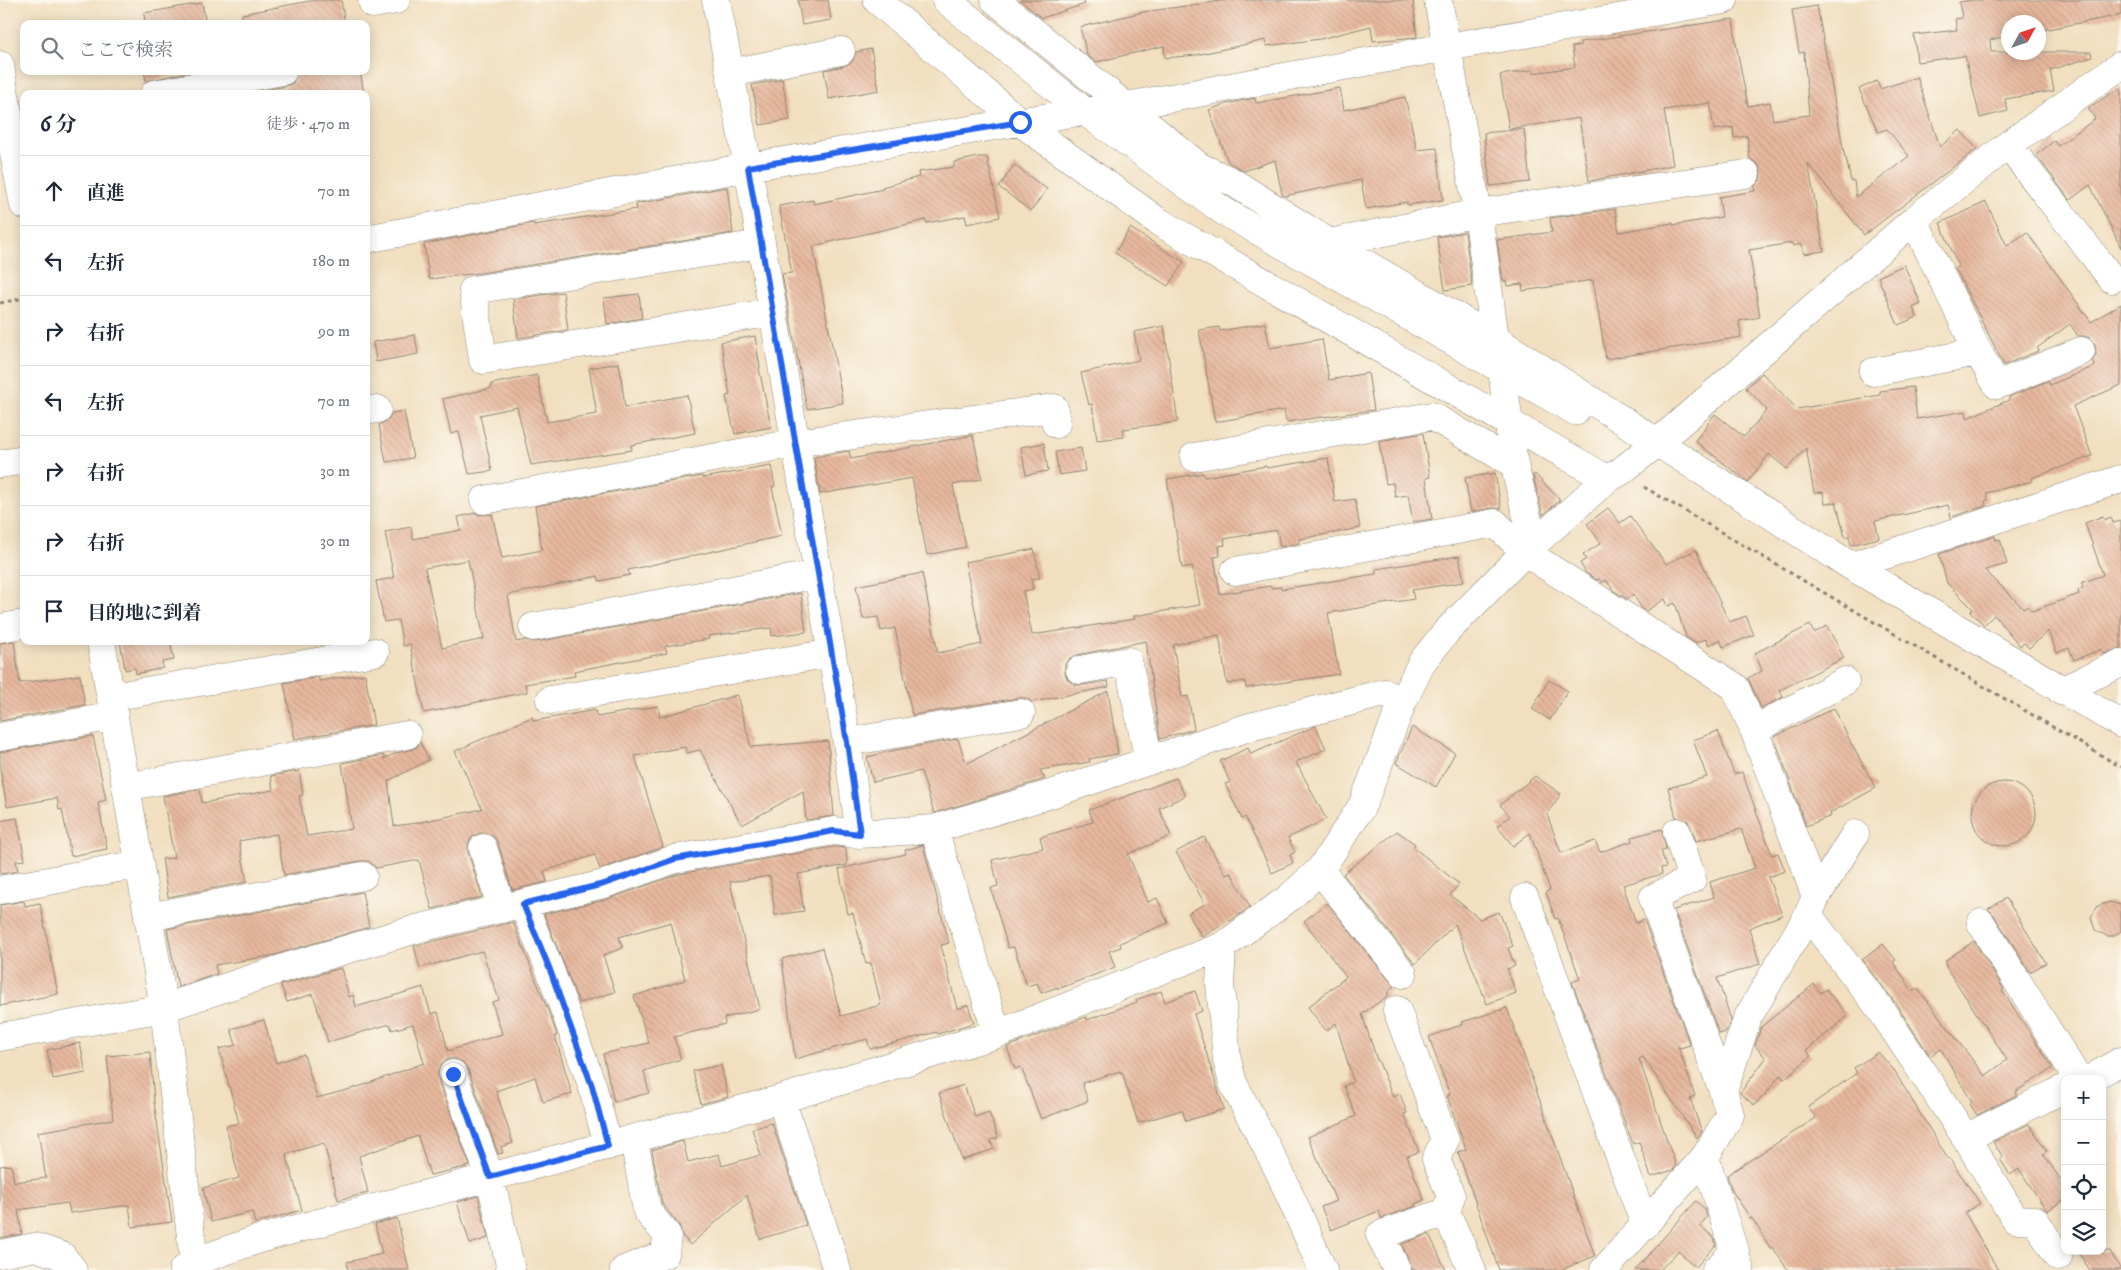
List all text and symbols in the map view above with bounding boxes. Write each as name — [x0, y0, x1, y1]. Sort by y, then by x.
north arrow — [2001, 15, 2046, 60]
search box — [20, 20, 370, 75]
icon: search — [38, 34, 66, 62]
text: ここで検索 — [78, 39, 173, 62]
route start — [1009, 111, 1032, 134]
text: 6 分 — [40, 112, 76, 138]
text: 徒歩 · 470 m — [266, 114, 350, 134]
icon: ahead — [40, 177, 68, 205]
text: 70 m — [318, 181, 350, 201]
text: 直進 — [87, 182, 125, 205]
icon: left — [40, 247, 68, 275]
text: 180 m — [312, 251, 350, 271]
text: 左折 — [87, 252, 125, 275]
icon: right — [40, 317, 68, 345]
text: 90 m — [318, 321, 350, 341]
text: 右折 — [87, 322, 125, 345]
icon: left — [40, 387, 68, 415]
text: 70 m — [318, 391, 350, 411]
text: 左折 — [87, 392, 125, 415]
icon: right — [40, 457, 68, 485]
text: 30 m — [320, 461, 350, 481]
text: 右折 — [87, 462, 125, 485]
icon: right — [40, 527, 68, 555]
text: 30 m — [320, 531, 350, 551]
text: 右折 — [87, 532, 125, 555]
icon: arrive — [40, 597, 68, 625]
text: 目的地に到着 — [87, 602, 201, 625]
route end — [442, 1063, 465, 1086]
map controls — [2061, 1075, 2106, 1255]
button: + — [2061, 1075, 2106, 1120]
button: − — [2061, 1120, 2106, 1165]
button: locate — [2061, 1165, 2106, 1210]
button: layers — [2061, 1210, 2106, 1255]

